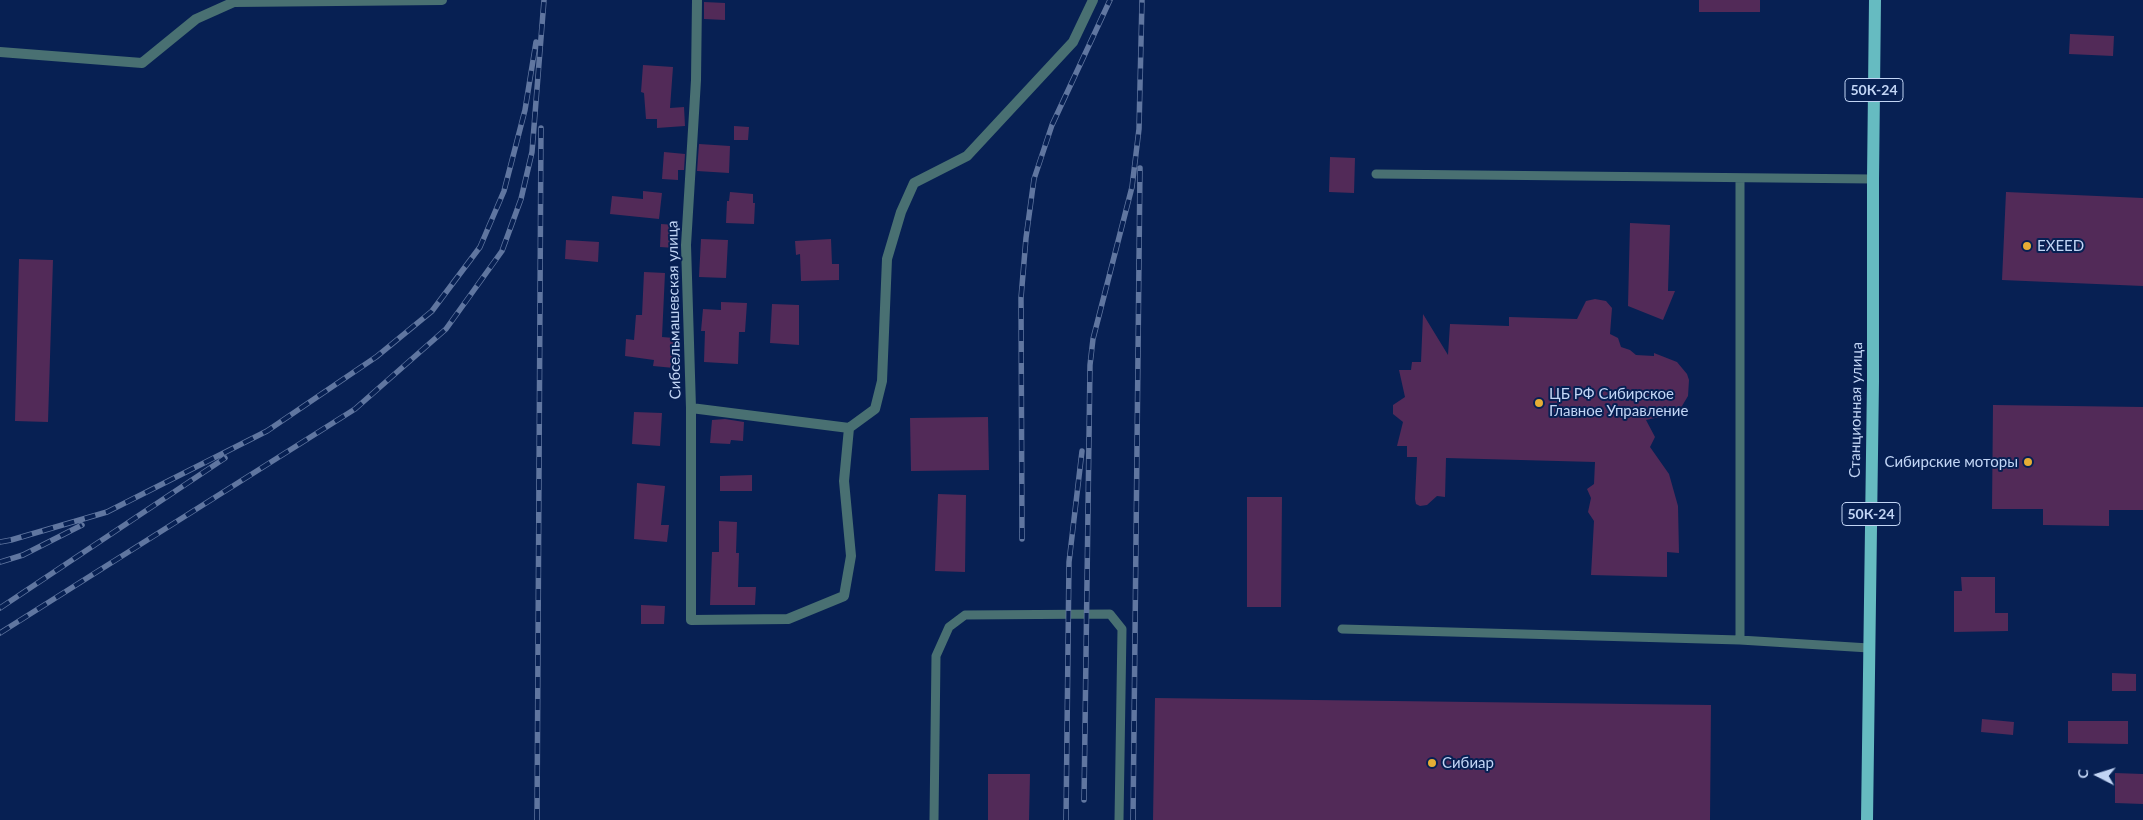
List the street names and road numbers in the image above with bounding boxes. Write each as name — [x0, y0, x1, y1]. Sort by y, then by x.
road number: 50К-24 — [1845, 78, 1903, 102]
street label: Сибсельмашевская улица — [663, 221, 685, 399]
street label: Станционная улица — [1846, 342, 1866, 478]
road number: 50К-24 — [1842, 502, 1900, 526]

